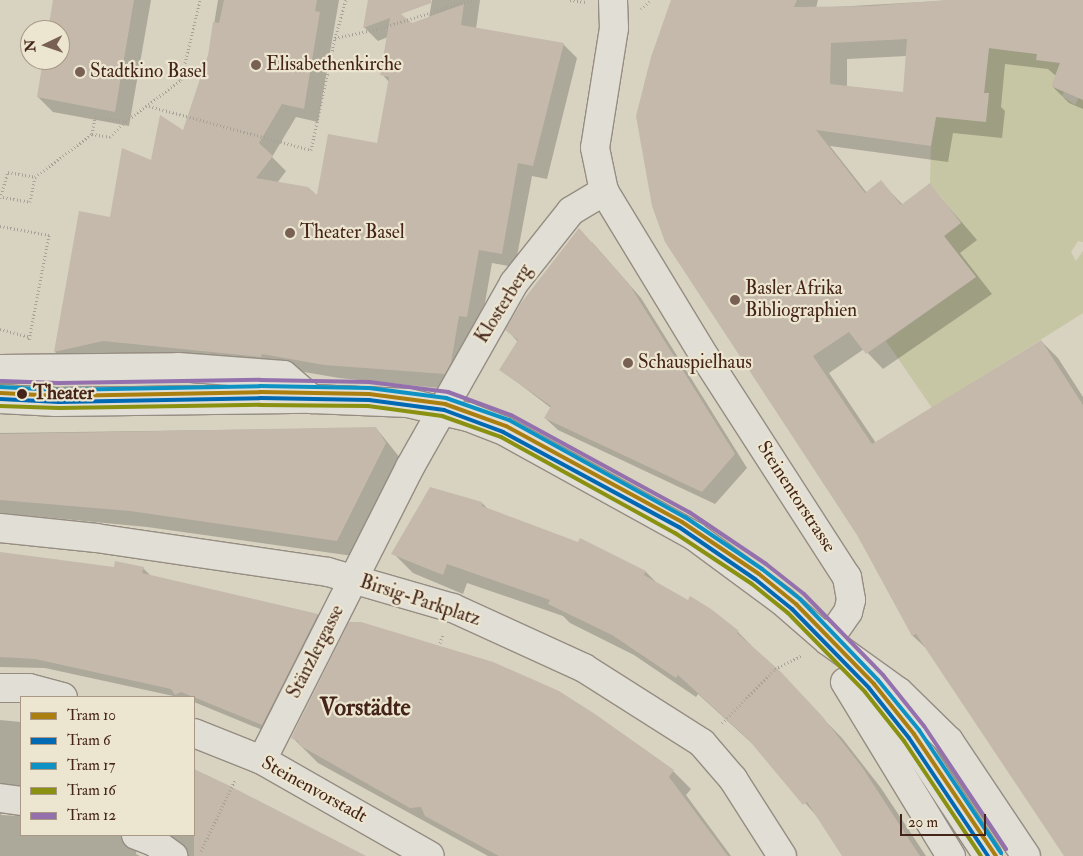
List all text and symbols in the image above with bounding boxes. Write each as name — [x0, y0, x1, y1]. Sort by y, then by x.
north arrow — [20, 20, 70, 70]
text: N — [22, 39, 39, 52]
place label: Elisabethenkirche — [266, 54, 402, 76]
marker: Elisabethenkirche — [250, 59, 262, 71]
place label: Stadtkino Basel — [90, 61, 207, 83]
marker: Stadtkino Basel — [74, 66, 86, 78]
place label: Theater Basel — [300, 222, 405, 244]
marker: Theater Basel — [284, 227, 296, 239]
street label: Klosterberg — [471, 260, 537, 348]
place label: Basler Afrika Bibliographien — [745, 278, 857, 322]
marker: Basler Afrika Bibliographien — [729, 294, 741, 306]
place label: Schauspielhaus — [638, 352, 752, 374]
marker: Schauspielhaus — [622, 357, 634, 369]
place label: Theater — [33, 383, 94, 405]
marker: Theater — [15, 387, 29, 401]
street label: Steinentorstrasse — [752, 437, 840, 557]
street label: Birsig-Parkplatz — [357, 571, 483, 631]
street label: Stänzlergasse — [283, 602, 349, 702]
district label: Vorstädte — [320, 694, 410, 722]
legend — [20, 696, 195, 836]
text: Tram 10 — [67, 706, 116, 725]
text: Tram 6 — [67, 731, 111, 750]
street label: Steinenvorstadt — [257, 752, 371, 828]
text: Tram 17 — [67, 756, 115, 775]
text: Tram 16 — [67, 781, 116, 800]
scale bar — [903, 804, 989, 836]
text: Tram 12 — [67, 806, 116, 825]
text: 20 m — [908, 813, 938, 832]

